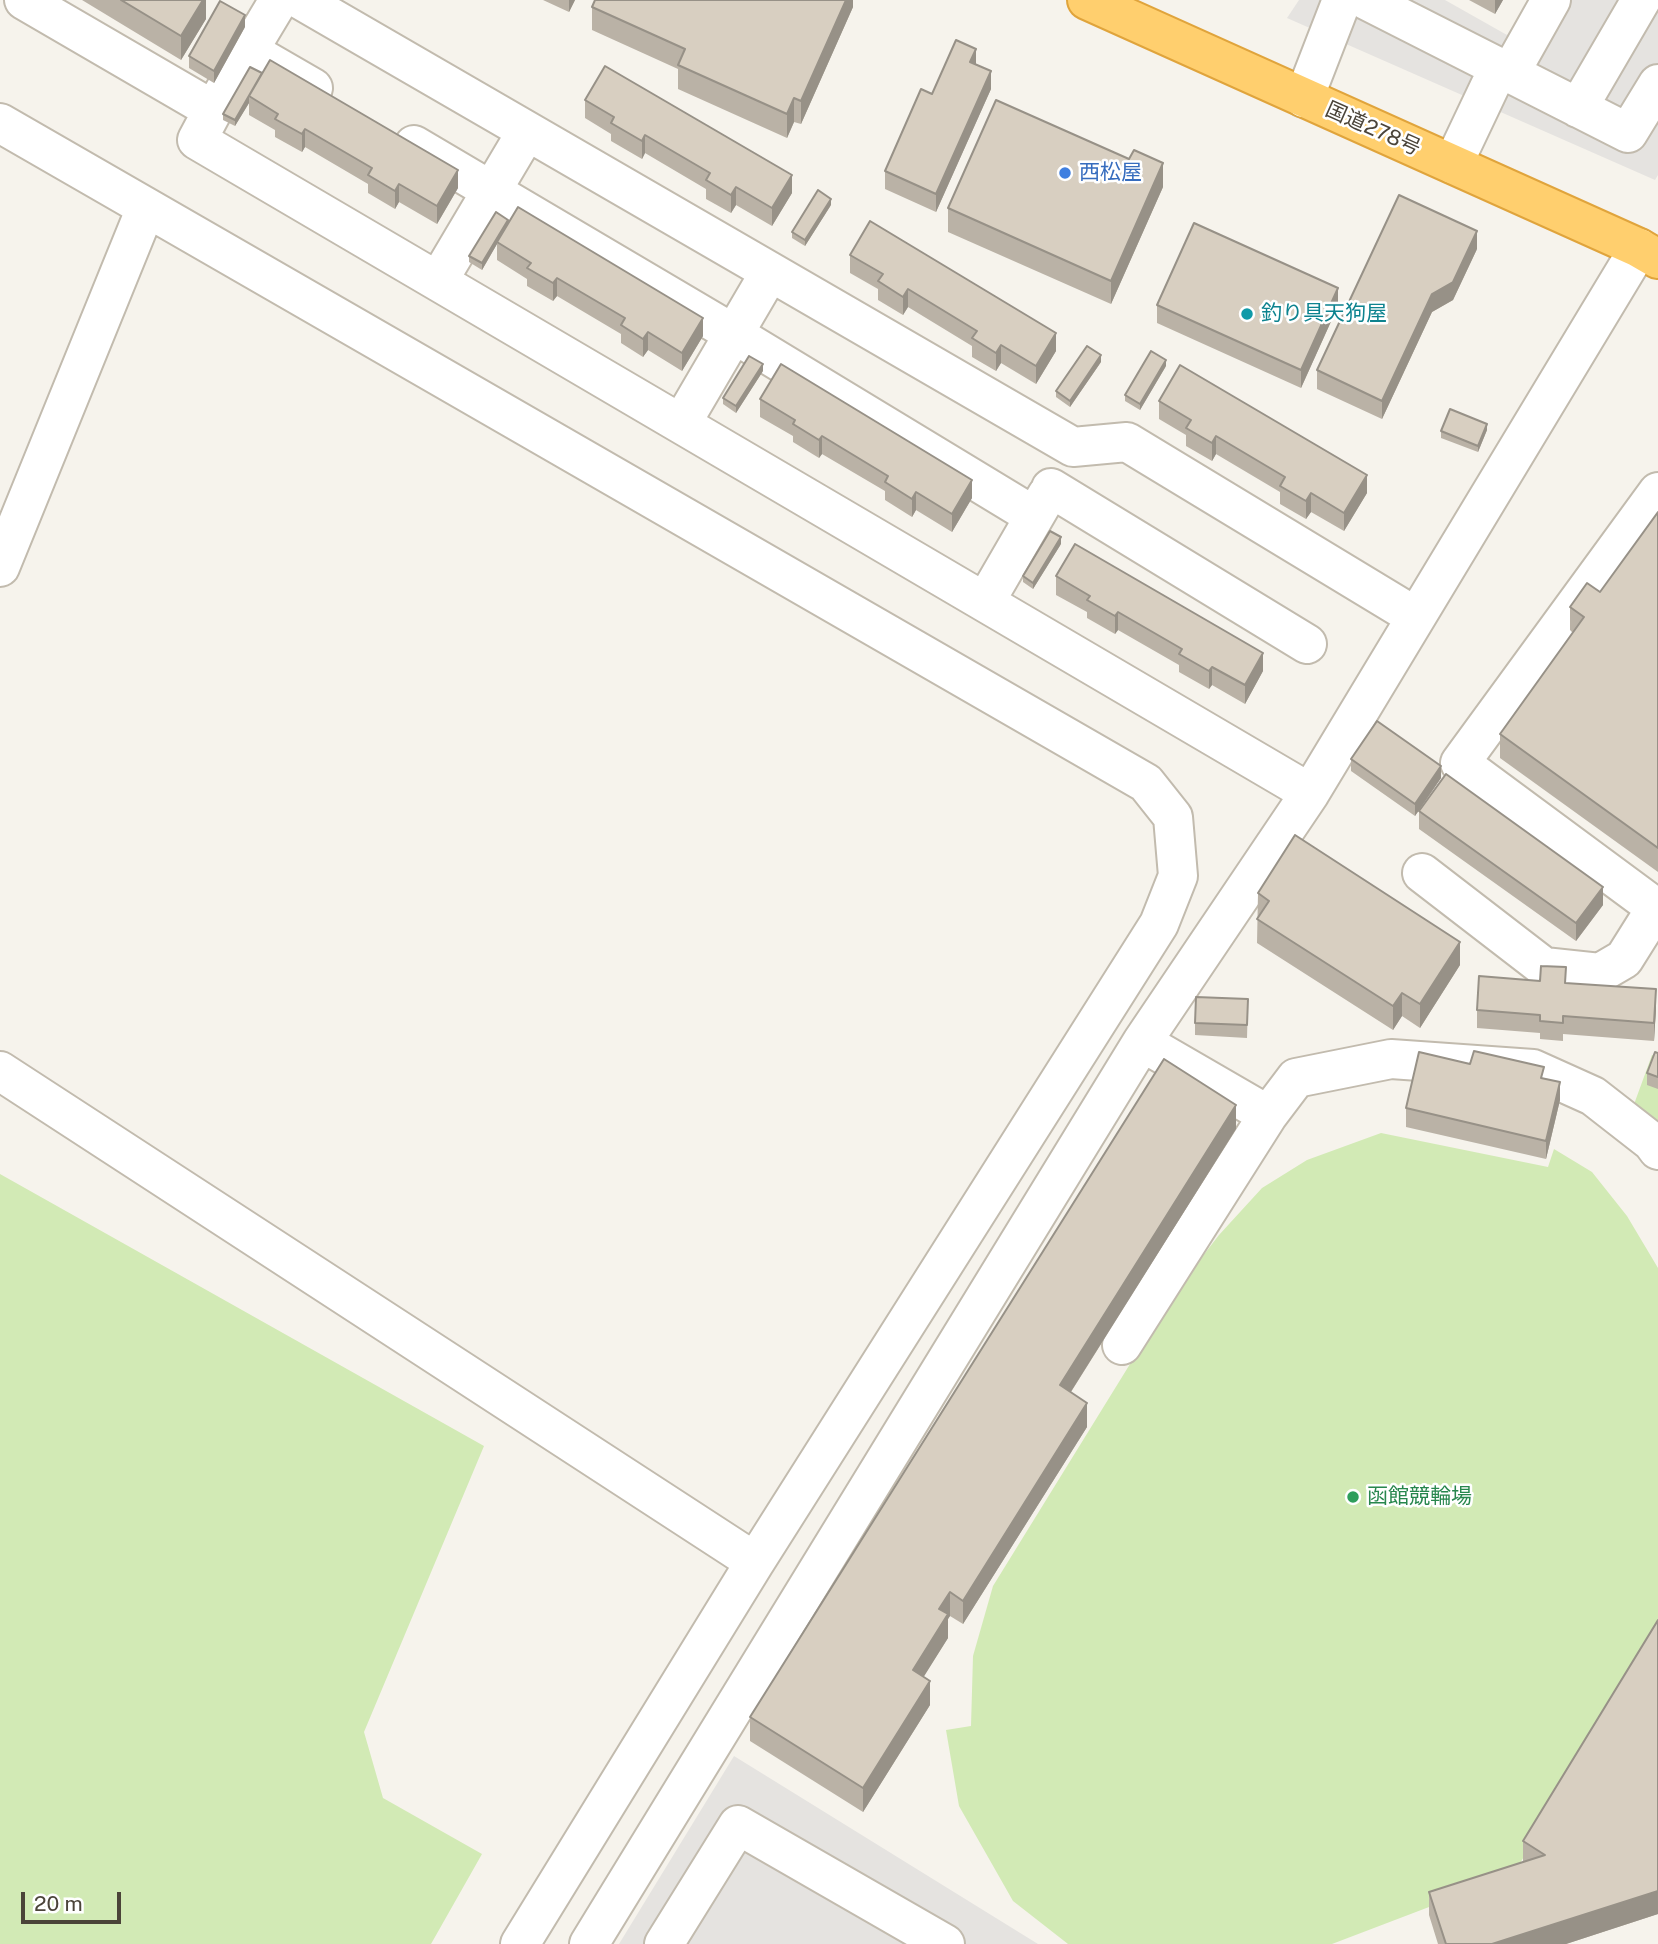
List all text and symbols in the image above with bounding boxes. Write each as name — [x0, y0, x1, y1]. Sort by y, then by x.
street label: 国道278号 — [1322, 97, 1424, 161]
place label: 西松屋 — [1079, 160, 1142, 186]
marker: 西松屋 — [1057, 165, 1073, 181]
place label: 釣り具天狗屋 — [1261, 301, 1387, 327]
marker: 釣り具天狗屋 — [1239, 306, 1255, 322]
place label: 函館競輪場 — [1367, 1484, 1472, 1510]
marker: 函館競輪場 — [1345, 1489, 1361, 1505]
scale bar — [24, 1878, 124, 1922]
text: 20 m — [34, 1891, 83, 1916]

